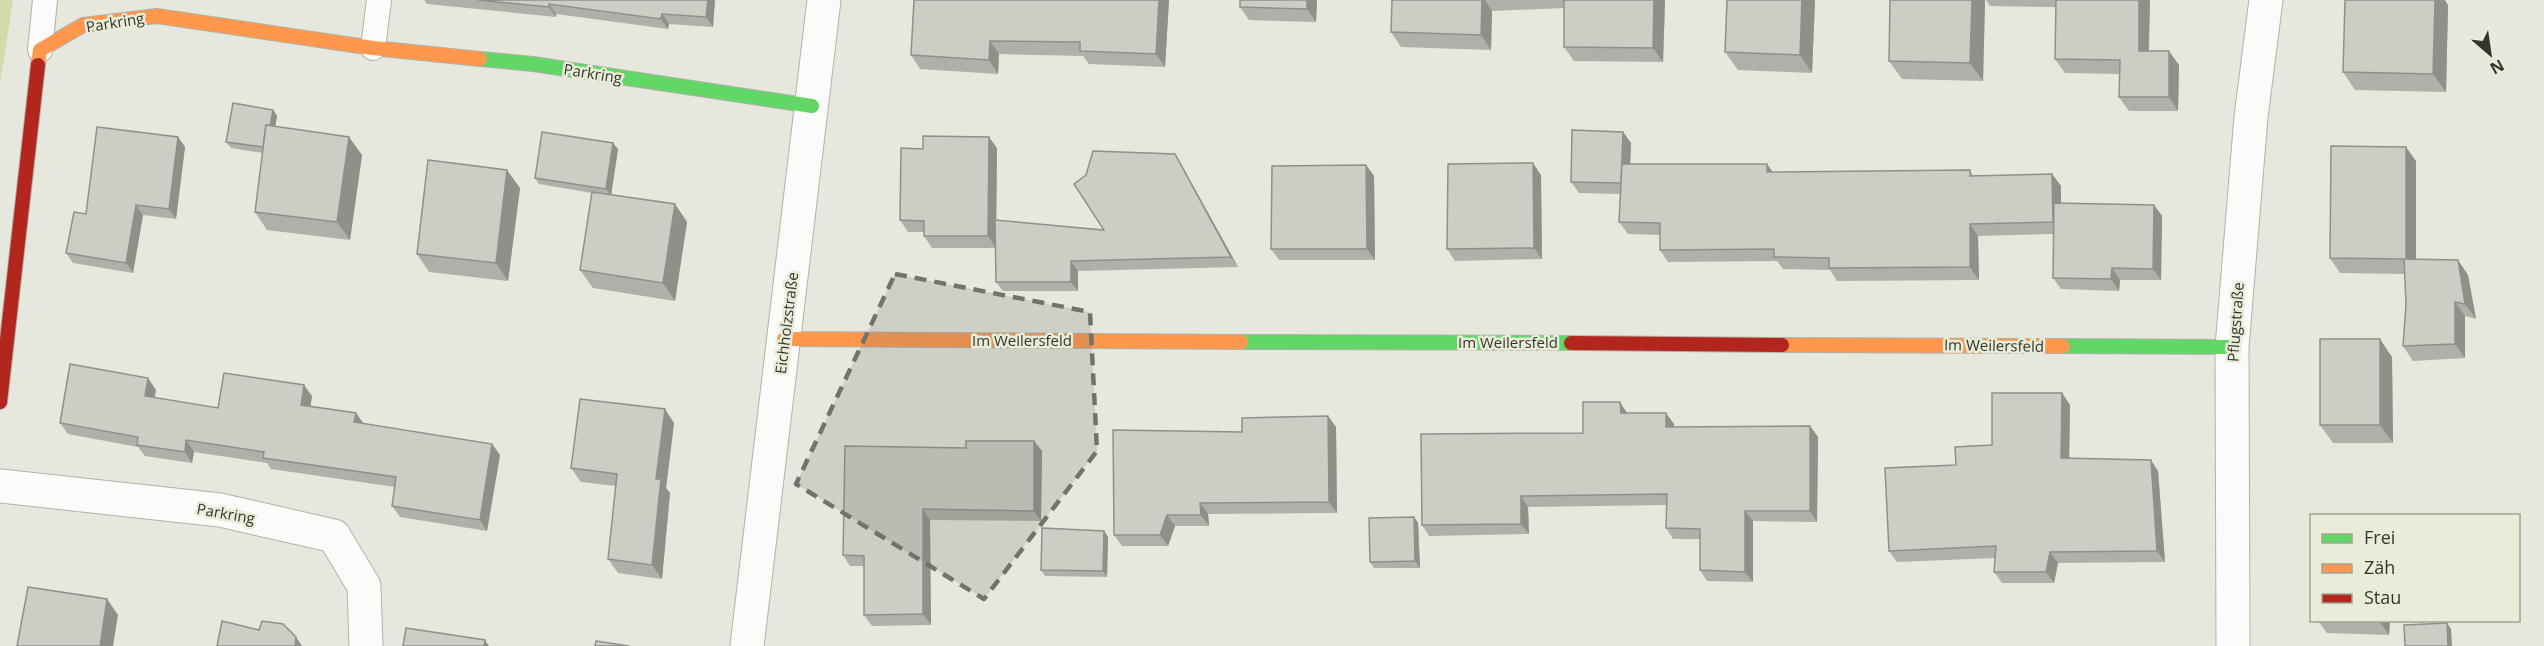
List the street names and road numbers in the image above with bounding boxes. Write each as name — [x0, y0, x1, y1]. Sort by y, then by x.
street label: Parkring — [84, 8, 146, 36]
street label: Parkring — [562, 59, 624, 87]
street label: Eichholzstraße — [770, 271, 802, 375]
street label: Pflugstraße — [2222, 281, 2248, 363]
street label: Im Weilersfeld — [972, 330, 1072, 350]
street label: Im Weilersfeld — [1458, 332, 1558, 352]
street label: Im Weilersfeld — [1944, 334, 2044, 356]
street label: Parkring — [195, 498, 257, 528]

